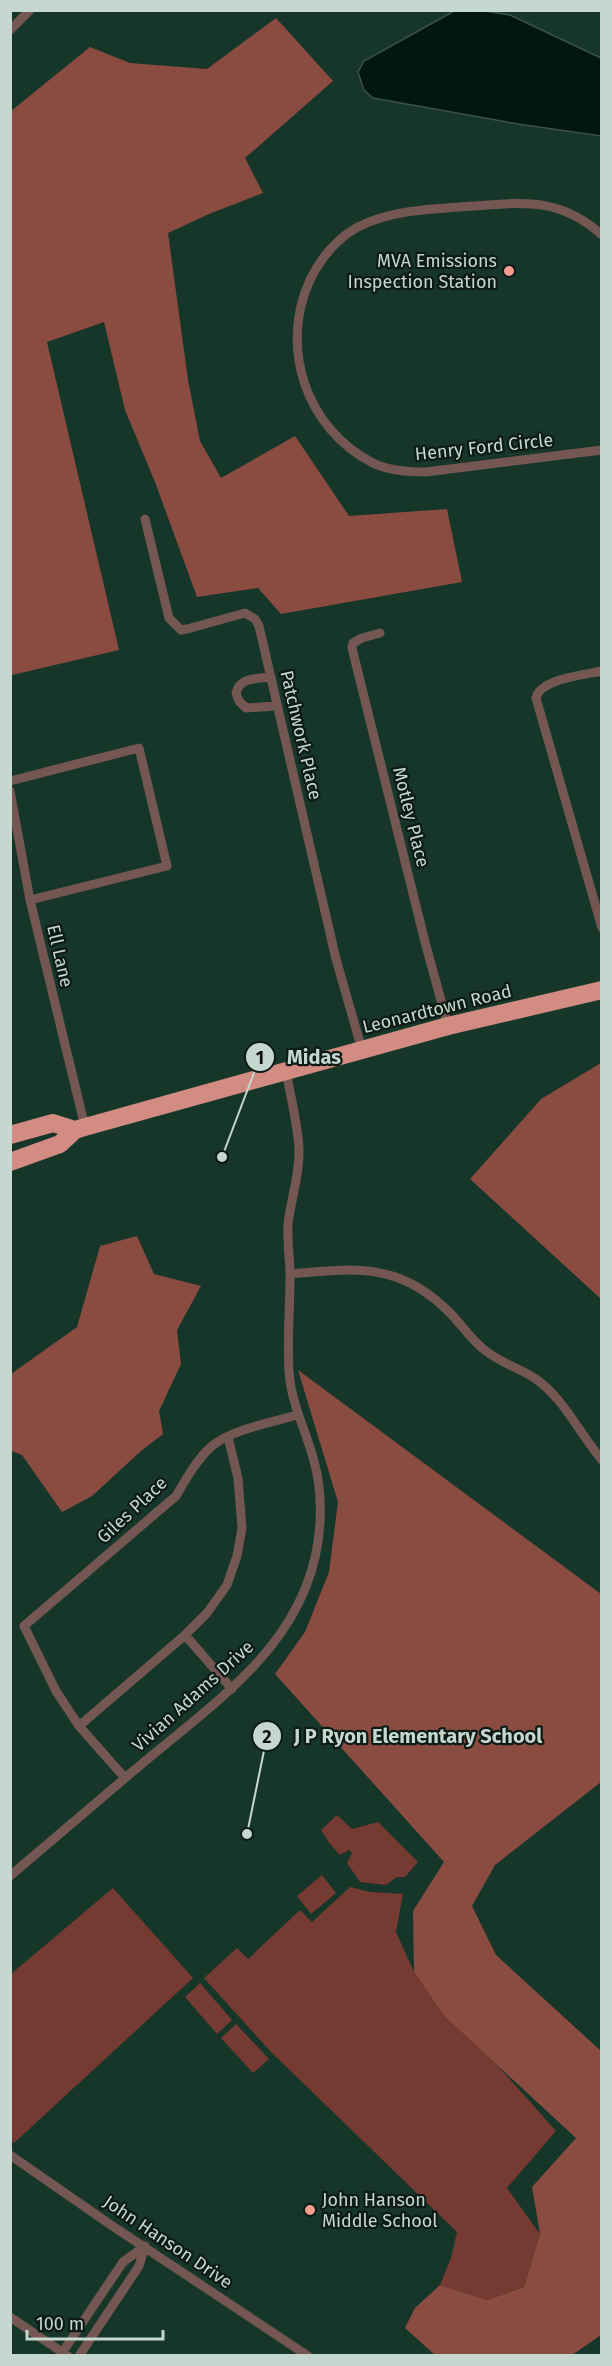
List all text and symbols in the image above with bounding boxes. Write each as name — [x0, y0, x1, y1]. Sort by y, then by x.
place label: MVA Emissions Inspection Station — [348, 250, 497, 293]
marker: MVA Emissions Inspection Station — [502, 264, 516, 278]
street label: Henry Ford Circle — [414, 429, 554, 465]
street label: Patchwork Place — [275, 668, 327, 802]
street label: Motley Place — [388, 765, 434, 869]
street label: Ell Lane — [42, 922, 78, 990]
street label: Leonardtown Road — [360, 980, 514, 1038]
callout: Midas — [245, 1038, 353, 1076]
text: Midas — [287, 1045, 341, 1069]
text: 1 — [256, 1047, 264, 1069]
street label: Giles Place — [92, 1472, 172, 1548]
street label: Vivian Adams Drive — [128, 1636, 258, 1756]
callout: J P Ryon Elementary School — [252, 1717, 554, 1755]
text: J P Ryon Elementary School — [293, 1724, 542, 1748]
text: 2 — [262, 1726, 272, 1748]
place label: John Hanson Middle School — [322, 2189, 438, 2232]
street label: John Hanson Drive — [99, 2191, 237, 2293]
marker: John Hanson Middle School — [303, 2203, 317, 2217]
scale bar — [27, 2303, 164, 2341]
text: 100 m — [36, 2313, 84, 2335]

